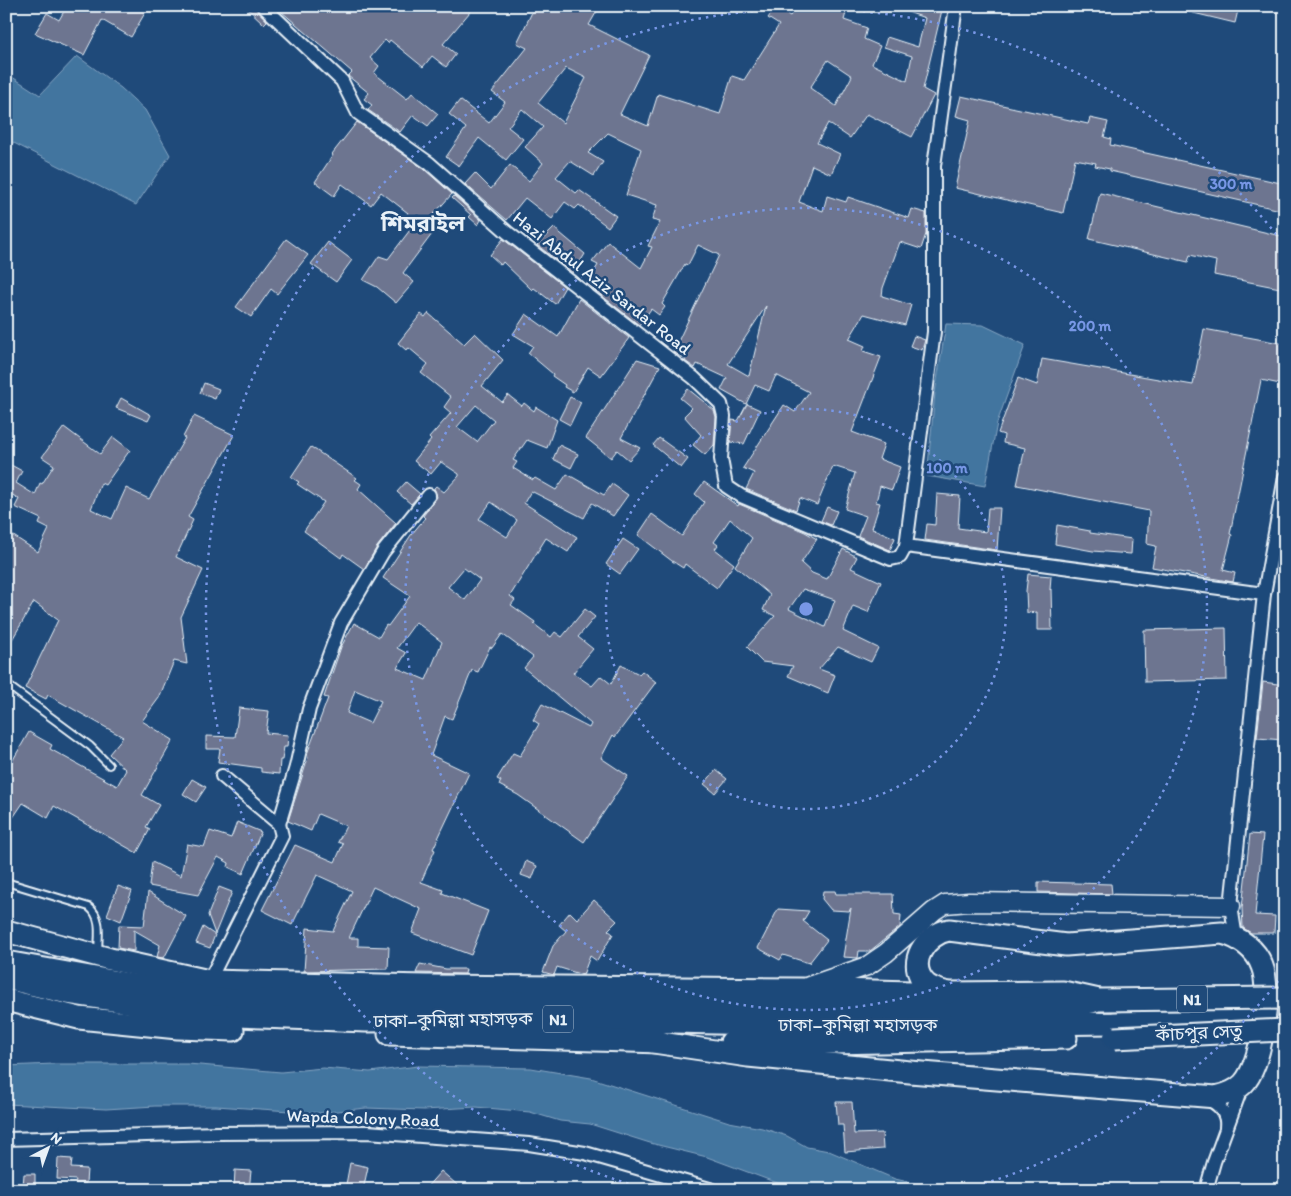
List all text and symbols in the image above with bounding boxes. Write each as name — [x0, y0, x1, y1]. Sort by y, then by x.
text: 300 m — [1210, 175, 1253, 193]
street label: Hazi Abdul Aziz Sardar Road — [508, 206, 696, 360]
district label: শিমরাইল — [380, 210, 465, 237]
text: 200 m — [1069, 317, 1112, 335]
text: 100 m — [926, 459, 968, 477]
centre of rings — [797, 600, 815, 618]
road number: N1 — [1177, 986, 1207, 1012]
road number: N1 — [543, 1006, 573, 1032]
street label: ঢাকা–কুমিল্লা মহাসড়ক — [372, 1008, 533, 1032]
street label: ঢাকা–কুমিল্লা মহাসড়ক — [777, 1014, 938, 1036]
street label: কাঁচপুর সেতু — [1154, 1020, 1243, 1046]
street label: Wapda Colony Road — [286, 1104, 440, 1132]
north arrow — [22, 1124, 72, 1174]
text: N — [47, 1129, 65, 1148]

